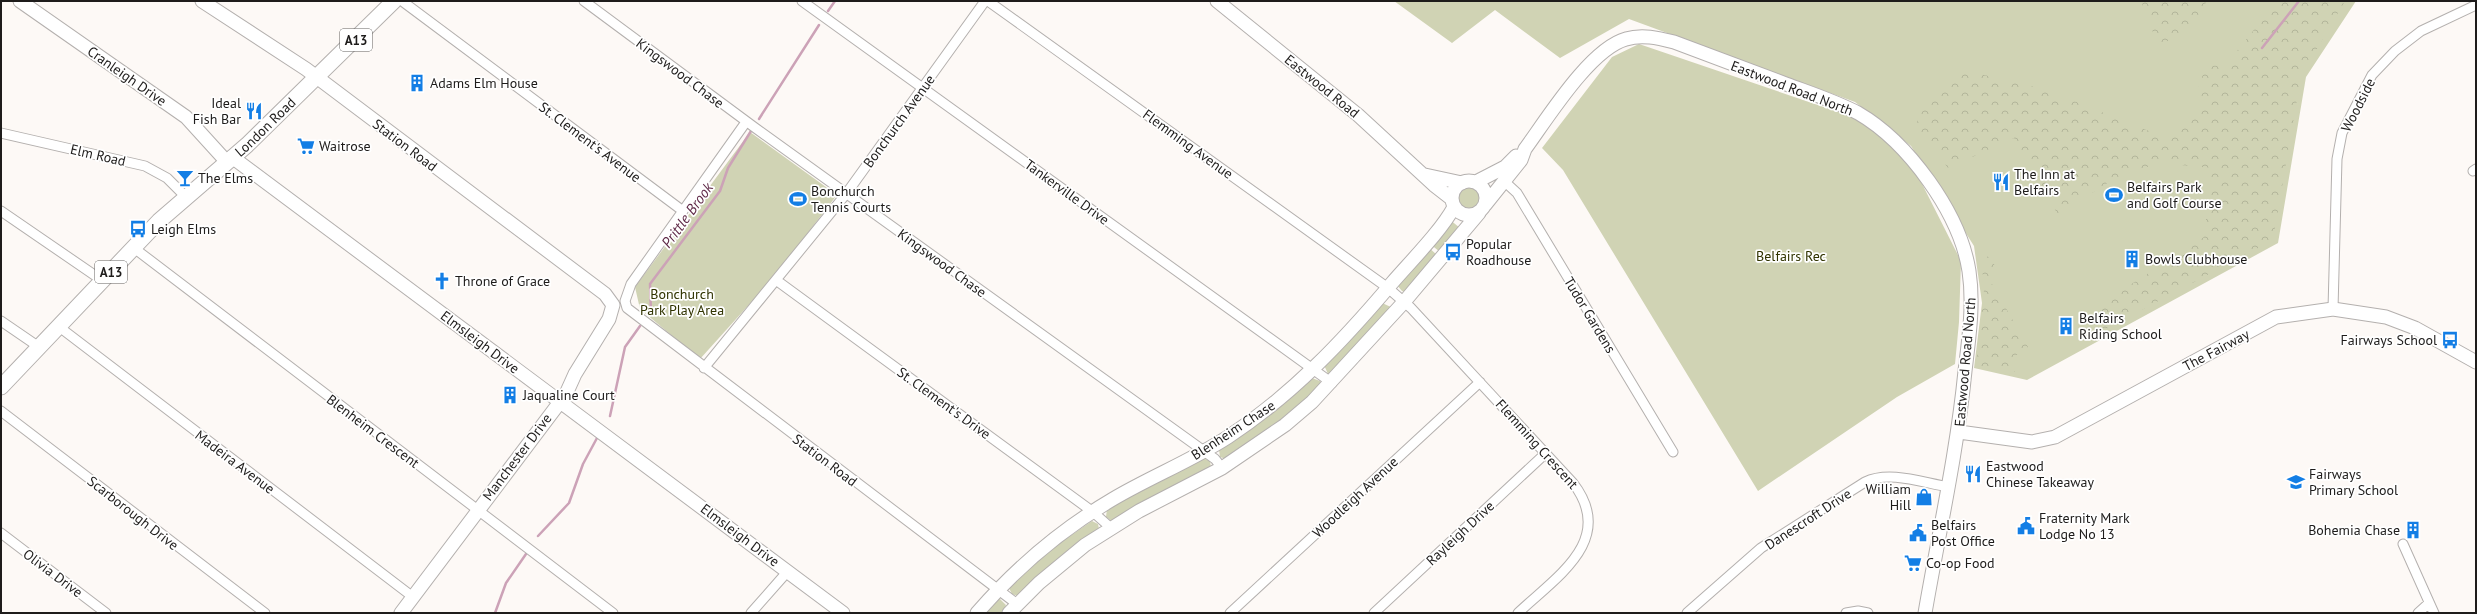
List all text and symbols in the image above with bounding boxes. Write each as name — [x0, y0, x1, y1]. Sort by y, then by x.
road number: A13 — [340, 29, 372, 51]
street label: Kingswood Chase — [632, 34, 728, 112]
street label: Cranleigh Drive — [84, 42, 170, 110]
street label: Eastwood Road — [1281, 50, 1363, 122]
street label: Eastwood Road North — [1728, 56, 1856, 120]
street label: Bonchurch Avenue — [859, 71, 939, 171]
building icon: Adams Elm House — [407, 73, 427, 93]
place label: Adams Elm House — [430, 74, 538, 92]
street label: Woodside — [2337, 75, 2379, 135]
street label: London Road — [231, 93, 299, 161]
place label: Ideal Fish Bar — [193, 94, 241, 128]
street label: St. Clement's Avenue — [535, 98, 645, 186]
restaurant icon: Ideal Fish Bar — [244, 101, 264, 121]
street label: Flemming Avenue — [1139, 105, 1237, 183]
street label: Station Road — [369, 115, 441, 175]
supermarket icon: Waitrose — [296, 136, 316, 156]
place label: Waitrose — [319, 137, 371, 155]
street label: Elm Road — [69, 140, 127, 170]
street label: Tankerville Drive — [1021, 155, 1113, 229]
place label: The Inn at Belfairs — [2014, 165, 2075, 199]
bar icon: The Elms — [175, 168, 195, 188]
place label: The Elms — [198, 169, 253, 187]
restaurant icon: The Inn at Belfairs — [1991, 172, 2011, 192]
water label: Prittle Brook — [657, 178, 718, 251]
place label: Belfairs Park and Golf Course — [2127, 178, 2222, 212]
place label: Bonchurch Tennis Courts — [811, 182, 891, 216]
sports icon: Belfairs Park and Golf Course — [2104, 185, 2124, 205]
sports icon: Bonchurch Tennis Courts — [788, 189, 808, 209]
bus stop icon: Leigh Elms — [128, 219, 148, 239]
place label: Leigh Elms — [151, 220, 216, 238]
street label: Kingswood Chase — [894, 225, 990, 301]
place label: Popular Roadhouse — [1466, 235, 1531, 269]
bus stop icon: Popular Roadhouse — [1443, 242, 1463, 262]
park label: Belfairs Rec — [1756, 247, 1826, 265]
building icon: Bowls Clubhouse — [2122, 249, 2142, 269]
place label: Bowls Clubhouse — [2145, 250, 2247, 268]
road number: A13 — [95, 261, 127, 283]
church icon: Throne of Grace — [432, 271, 452, 291]
place label: Throne of Grace — [455, 272, 550, 290]
street label: Tudor Gardens — [1560, 274, 1620, 357]
park label: Bonchurch Park Play Area — [640, 285, 724, 319]
street label: Eastwood Road North — [1950, 297, 1980, 427]
street label: Elmsleigh Drive — [437, 306, 523, 378]
place label: Belfairs Riding School — [2079, 309, 2162, 343]
building icon: Belfairs Riding School — [2056, 316, 2076, 336]
street label: The Fairway — [2180, 325, 2253, 375]
bus stop icon: Fairways School — [2440, 330, 2460, 350]
place label: Fairways School — [2340, 331, 2437, 349]
street label: St. Clement's Drive — [894, 363, 994, 443]
building icon: Jaqualine Court — [500, 385, 520, 405]
place label: Jaqualine Court — [522, 386, 615, 404]
street label: Blenheim Crescent — [323, 390, 423, 472]
street label: Flemming Crescent — [1492, 395, 1582, 493]
street label: Blenheim Chase — [1188, 396, 1278, 464]
street label: Manchester Drive — [478, 410, 556, 504]
street label: Madeira Avenue — [192, 426, 278, 498]
street label: Station Road — [789, 430, 861, 490]
street label: Woodleigh Avenue — [1308, 453, 1402, 541]
place label: Eastwood Chinese Takeaway — [1986, 457, 2095, 491]
restaurant icon: Eastwood Chinese Takeaway — [1963, 464, 1983, 484]
place label: Fairways Primary School — [2309, 465, 2398, 499]
street label: Scarborough Drive — [84, 472, 182, 554]
school or university icon: Fairways Primary School — [2286, 472, 2306, 492]
place label: William Hill — [1865, 480, 1911, 514]
street label: Danescroft Drive — [1761, 484, 1855, 554]
shop icon: William Hill — [1914, 487, 1934, 507]
street label: Rayleigh Drive — [1422, 497, 1498, 569]
street label: Elmsleigh Drive — [697, 499, 783, 571]
place label: Fraternity Mark Lodge No 13 — [2039, 509, 2130, 543]
place label: Belfairs Post Office — [1931, 516, 1995, 550]
public building icon: Fraternity Mark Lodge No 13 — [2016, 516, 2036, 536]
building icon: Bohemia Chase — [2403, 520, 2423, 540]
place label: Bohemia Chase — [2308, 521, 2400, 539]
public building icon: Belfairs Post Office — [1908, 523, 1928, 543]
street label: Olivia Drive — [20, 545, 86, 601]
supermarket icon: Co-op Food — [1903, 553, 1923, 573]
place label: Co-op Food — [1926, 554, 1995, 572]

